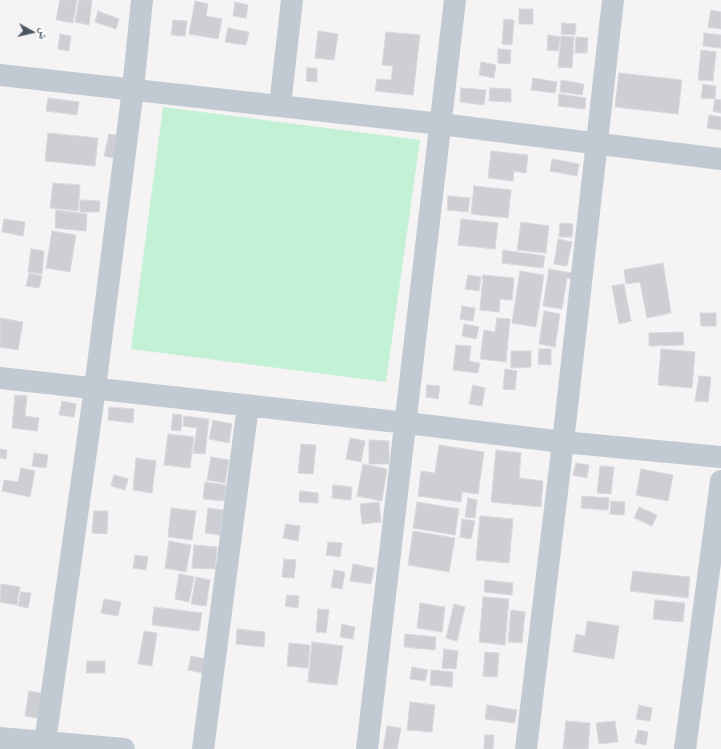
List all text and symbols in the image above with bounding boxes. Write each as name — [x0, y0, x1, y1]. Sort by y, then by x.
north arrow — [12, 12, 52, 52]
text: ش — [35, 27, 53, 41]

